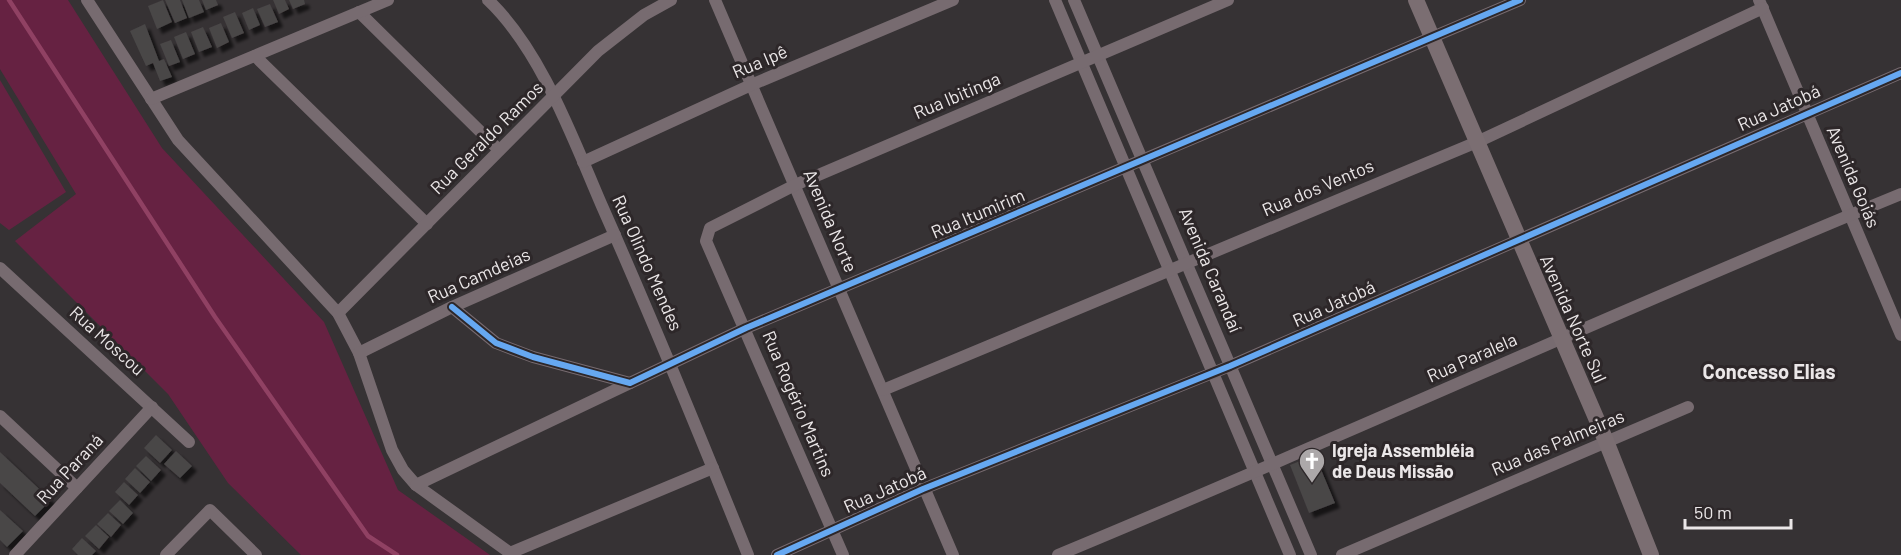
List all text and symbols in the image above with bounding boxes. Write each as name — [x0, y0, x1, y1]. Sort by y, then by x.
street label: Rua Ipê — [729, 40, 790, 82]
street label: Rua Ibitinga — [910, 67, 1003, 123]
street label: Rua Geraldo Ramos — [425, 76, 547, 198]
street label: Rua Jatobá — [1734, 79, 1823, 135]
street label: Avenida Goiás — [1823, 122, 1885, 231]
street label: Rua dos Ventos — [1258, 154, 1377, 220]
street label: Avenida Norte — [799, 166, 863, 275]
street label: Rua Itumirim — [927, 183, 1028, 243]
street label: Rua Olindo Mendes — [608, 191, 688, 334]
street label: Avenida Carandaí — [1175, 204, 1247, 335]
street label: Rua Camdeias — [424, 243, 533, 308]
street label: Avenida Norte Sul — [1536, 251, 1612, 386]
street label: Rua Jatobá — [1289, 275, 1378, 331]
street label: Rua Moscou — [66, 301, 150, 380]
street label: Rua Rogério Martins — [758, 327, 840, 480]
street label: Rua Paralela — [1423, 328, 1520, 387]
district label: Concesso Elias — [1703, 359, 1835, 383]
street label: Rua das Palmeiras — [1488, 404, 1627, 480]
street label: Rua Paraná — [31, 429, 107, 508]
place label: Igreja Assembléia de Deus Missão — [1332, 439, 1474, 482]
church icon: Igreja Assembléia de Deus Missão — [1297, 446, 1327, 484]
street label: Rua Jatobá — [840, 461, 929, 517]
scale bar — [1685, 492, 1792, 530]
text: 50 m — [1694, 501, 1732, 523]

